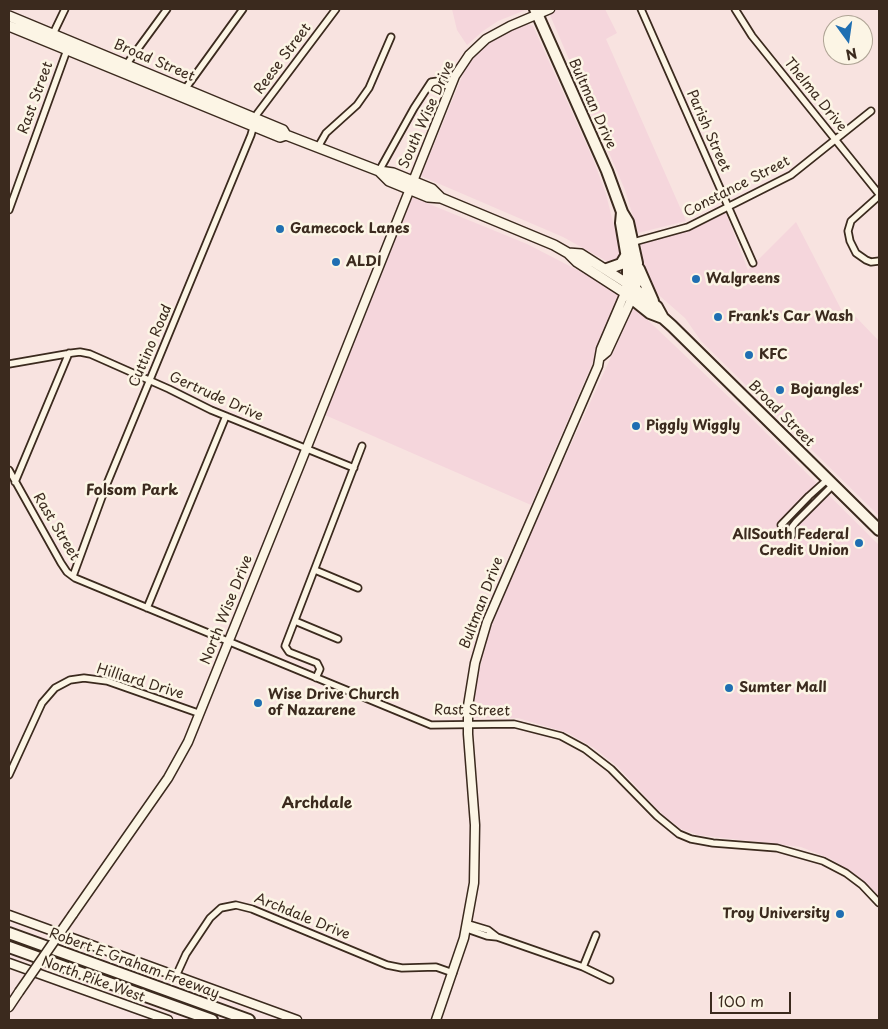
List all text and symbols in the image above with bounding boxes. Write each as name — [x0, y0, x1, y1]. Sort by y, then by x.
north arrow — [823, 15, 873, 65]
street label: Reese Street — [251, 20, 315, 98]
street label: Broad Street — [111, 36, 197, 86]
text: N — [844, 43, 859, 66]
street label: Thelma Drive — [780, 55, 850, 135]
street label: Bultman Drive — [565, 56, 619, 152]
street label: Rast Street — [15, 59, 57, 137]
street label: South Wise Drive — [396, 59, 458, 171]
street label: Parish Street — [682, 87, 734, 175]
street label: Constance Street — [681, 153, 793, 221]
place label: Gamecock Lanes — [290, 221, 410, 237]
marker: Gamecock Lanes — [274, 223, 286, 235]
place label: ALDI — [346, 254, 381, 270]
marker: ALDI — [330, 256, 342, 268]
place label: Walgreens — [706, 271, 780, 287]
marker: Walgreens — [690, 273, 702, 285]
street label: Cuttino Road — [126, 302, 176, 390]
place label: Frank's Car Wash — [728, 309, 853, 325]
marker: Frank's Car Wash — [712, 311, 724, 323]
place label: KFC — [759, 347, 788, 363]
marker: KFC — [743, 349, 755, 361]
street label: Gertrude Drive — [167, 369, 265, 425]
street label: Broad Street — [744, 377, 818, 451]
place label: Bojangles' — [790, 382, 863, 398]
marker: Bojangles' — [774, 384, 786, 396]
place label: Piggly Wiggly — [646, 418, 740, 434]
marker: Piggly Wiggly — [630, 420, 642, 432]
district label: Folsom Park — [86, 482, 178, 500]
street label: Rast Street — [29, 490, 83, 564]
place label: AllSouth Federal Credit Union — [732, 527, 849, 560]
marker: AllSouth Federal Credit Union — [853, 537, 865, 549]
street label: North Wise Drive — [197, 553, 257, 667]
street label: Bultman Drive — [457, 555, 507, 651]
street label: Hilliard Drive — [94, 661, 186, 703]
place label: Sumter Mall — [739, 680, 826, 696]
marker: Sumter Mall — [723, 682, 735, 694]
place label: Wise Drive Church of Nazarene — [268, 687, 399, 720]
marker: Wise Drive Church of Nazarene — [252, 697, 264, 709]
street label: Rast Street — [434, 702, 510, 720]
district label: Archdale — [282, 795, 352, 813]
street label: Archdale Drive — [252, 890, 352, 944]
place label: Troy University — [723, 906, 830, 922]
marker: Troy University — [834, 908, 846, 920]
street label: Robert E Graham Freeway — [47, 925, 221, 1003]
street label: North Pike West — [39, 953, 147, 1007]
scale bar — [713, 982, 794, 1014]
text: 100 m — [718, 989, 764, 1012]

